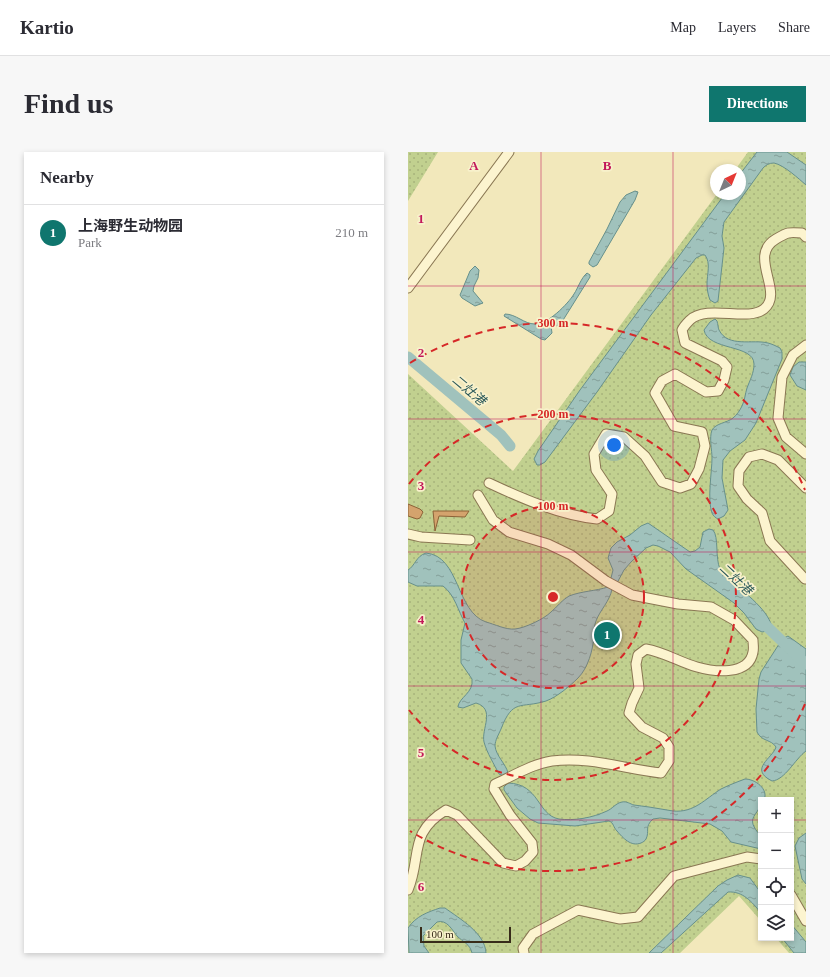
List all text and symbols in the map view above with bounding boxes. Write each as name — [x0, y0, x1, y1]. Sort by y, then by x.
text: Kartio — [20, 17, 74, 38]
text: Map — [670, 20, 696, 35]
text: Layers — [718, 20, 756, 35]
text: Share — [778, 20, 810, 35]
button: Directions — [709, 86, 806, 122]
text: Find us — [24, 88, 114, 119]
text: A — [469, 158, 479, 173]
text: B — [603, 158, 612, 173]
north arrow — [710, 164, 746, 200]
text: Nearby — [40, 168, 94, 187]
text: 1 — [418, 211, 424, 226]
text: 上海野生动物园 — [78, 218, 183, 234]
text: 1 — [50, 225, 56, 240]
text: 210 m — [335, 225, 368, 240]
text: Park — [78, 235, 102, 250]
text: 300 m — [538, 316, 569, 330]
text: 2 — [418, 345, 424, 360]
water label: 二灶港 — [449, 372, 490, 410]
text: 200 m — [538, 407, 569, 421]
your location — [604, 435, 624, 455]
text: 3 — [418, 478, 425, 493]
text: 100 m — [538, 499, 569, 513]
water label: 二灶港 — [717, 560, 757, 599]
centre of rings — [546, 590, 560, 604]
text: 4 — [418, 612, 425, 627]
pin: 1 — [594, 620, 620, 650]
text: 5 — [418, 745, 425, 760]
map controls — [758, 797, 794, 941]
button: + — [758, 797, 794, 833]
button: − — [758, 833, 794, 869]
button: locate — [758, 869, 794, 905]
text: 6 — [418, 879, 425, 894]
button: layers — [758, 905, 794, 941]
scale bar — [420, 925, 511, 944]
text: 100 m — [426, 928, 454, 940]

